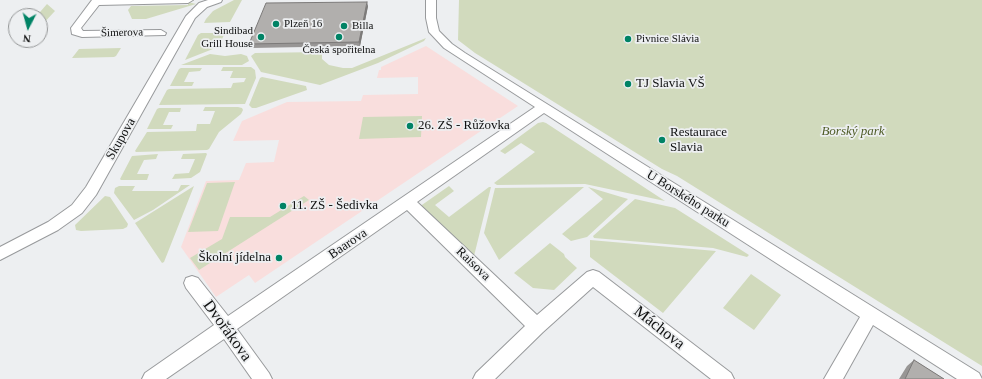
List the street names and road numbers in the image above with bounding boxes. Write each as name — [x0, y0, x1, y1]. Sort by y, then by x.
street label: Šimerova — [101, 26, 143, 40]
street label: Skupova — [103, 115, 139, 163]
street label: U Borského parku — [643, 167, 733, 231]
street label: Baarova — [326, 225, 370, 263]
street label: Raisova — [453, 244, 493, 284]
street label: Dvořákova — [198, 297, 256, 365]
street label: Máchova — [630, 302, 688, 354]

